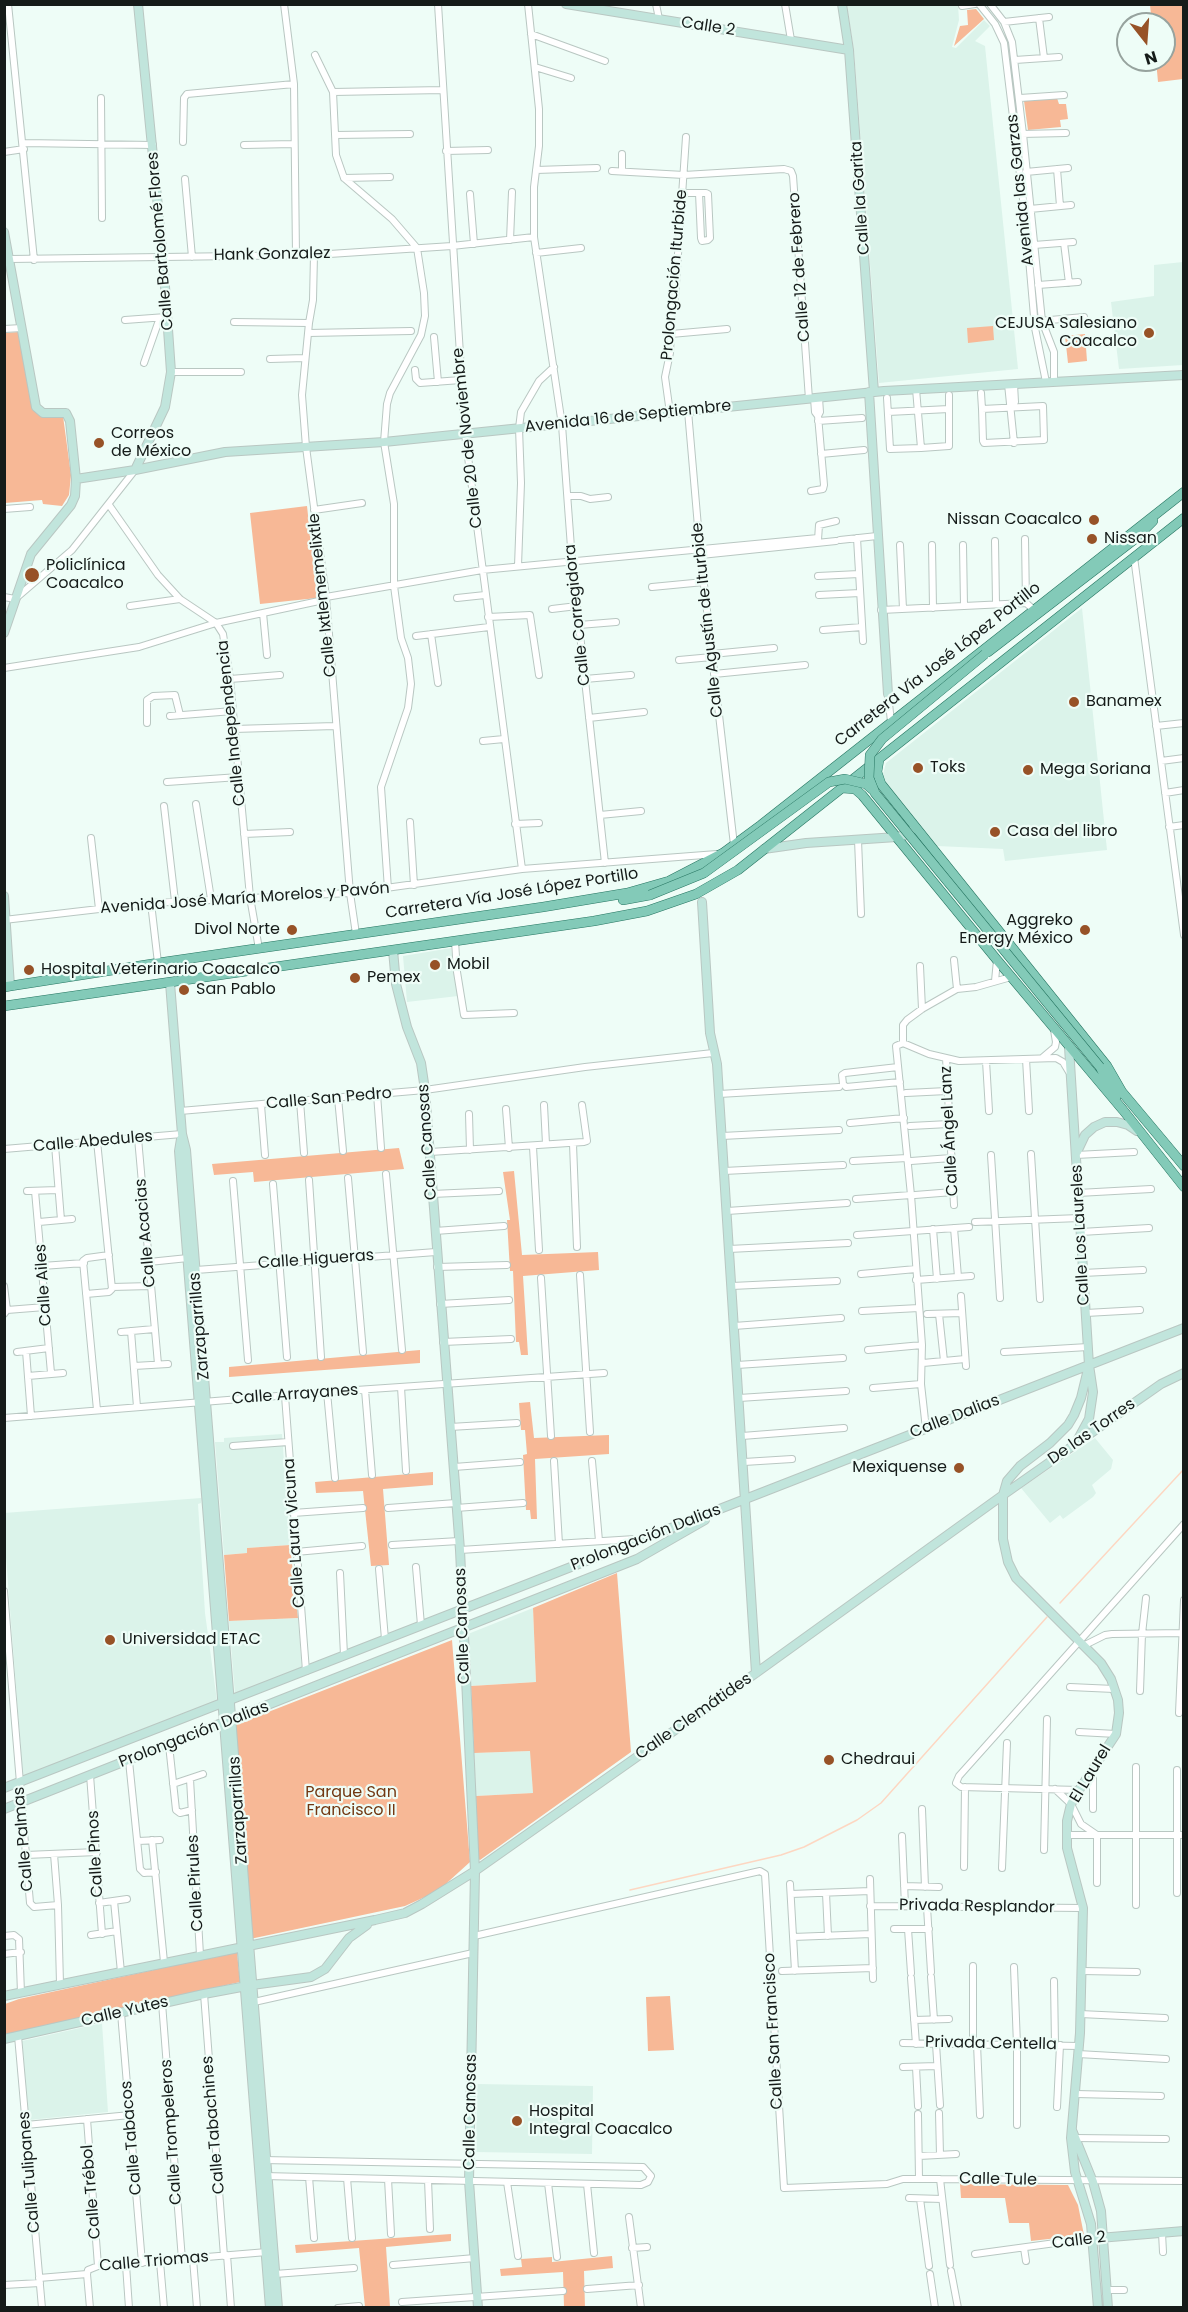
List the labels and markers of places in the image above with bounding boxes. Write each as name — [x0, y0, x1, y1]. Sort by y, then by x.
place label: CEJUSA Salesiano Coacalco — [995, 314, 1137, 352]
marker: CEJUSA Salesiano Coacalco — [1142, 326, 1156, 340]
place label: Correos de México — [111, 424, 191, 462]
marker: Correos de México — [92, 436, 106, 450]
place label: Nissan Coacalco — [947, 510, 1082, 530]
marker: Nissan Coacalco — [1087, 513, 1101, 527]
place label: Nissan — [1104, 529, 1157, 549]
marker: Nissan — [1085, 532, 1099, 546]
place label: Policlínica Coacalco — [46, 556, 126, 594]
marker: Policlínica Coacalco — [23, 566, 41, 584]
place label: Banamex — [1086, 692, 1162, 712]
marker: Banamex — [1067, 695, 1081, 709]
place label: Toks — [930, 758, 965, 778]
place label: Mega Soriana — [1040, 760, 1151, 780]
marker: Toks — [911, 761, 925, 775]
marker: Mega Soriana — [1021, 763, 1035, 777]
place label: Casa del libro — [1007, 822, 1117, 842]
marker: Casa del libro — [988, 825, 1002, 839]
place label: Aggreko Energy México — [959, 911, 1073, 949]
place label: Divol Norte — [194, 920, 280, 940]
marker: Divol Norte — [285, 923, 299, 937]
marker: Aggreko Energy México — [1078, 923, 1092, 937]
place label: Mobil — [447, 955, 490, 975]
marker: Mobil — [428, 958, 442, 972]
place label: Hospital Veterinario Coacalco — [41, 960, 280, 980]
marker: Hospital Veterinario Coacalco — [22, 963, 36, 977]
place label: Pemex — [367, 968, 420, 988]
marker: Pemex — [348, 971, 362, 985]
place label: San Pablo — [196, 980, 276, 1000]
marker: San Pablo — [177, 983, 191, 997]
place label: Mexiquense — [852, 1458, 947, 1478]
marker: Mexiquense — [952, 1461, 966, 1475]
place label: Universidad ETAC — [122, 1630, 261, 1650]
marker: Universidad ETAC — [103, 1633, 117, 1647]
place label: Chedraui — [841, 1750, 915, 1770]
marker: Chedraui — [822, 1753, 836, 1767]
place label: Hospital Integral Coacalco — [529, 2102, 673, 2140]
marker: Hospital Integral Coacalco — [510, 2114, 524, 2128]

